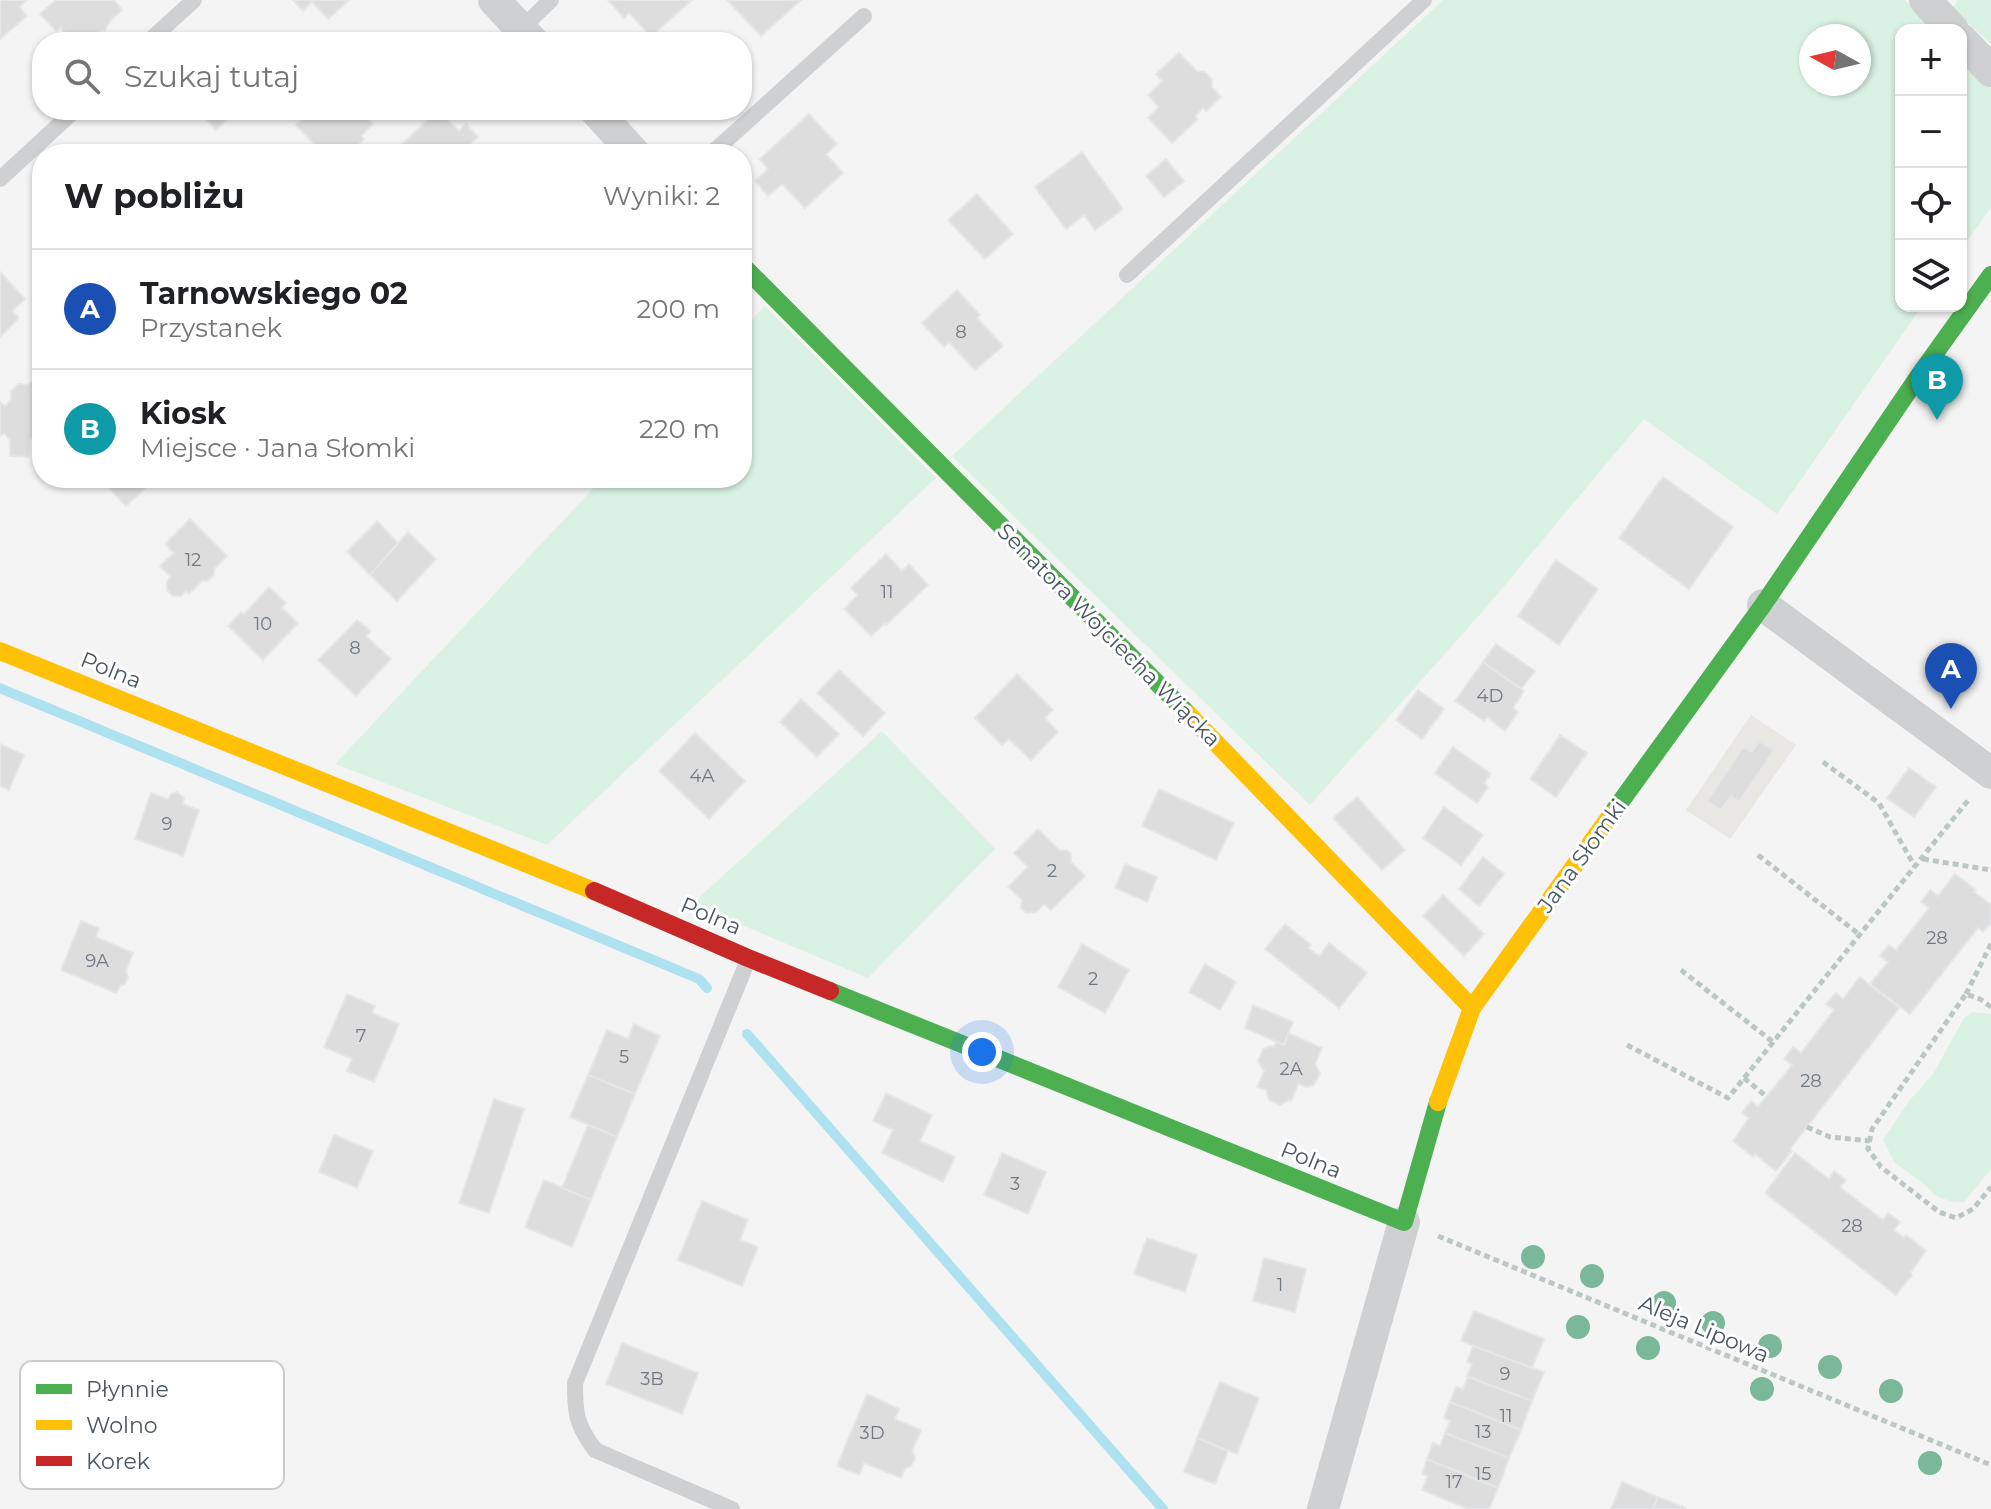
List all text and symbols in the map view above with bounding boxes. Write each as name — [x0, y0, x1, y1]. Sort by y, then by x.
north arrow — [1799, 24, 1871, 96]
map controls — [1895, 24, 1967, 312]
button: + — [1895, 24, 1967, 96]
search box — [32, 32, 752, 120]
icon: search — [60, 54, 104, 98]
text: Szukaj tutaj — [124, 58, 299, 95]
button: − — [1895, 96, 1967, 168]
button: locate — [1895, 168, 1967, 240]
text: W pobliżu — [64, 175, 245, 217]
text: Wyniki: 2 — [603, 180, 720, 212]
button: layers — [1895, 240, 1967, 312]
text: Tarnowskiego 02 — [140, 275, 408, 312]
text: A — [80, 293, 100, 325]
text: 200 m — [636, 293, 720, 325]
text: Przystanek — [140, 312, 282, 344]
house number: 8 — [955, 321, 967, 343]
pin: B — [1911, 354, 1963, 420]
text: Kiosk — [140, 395, 226, 432]
text: B — [80, 413, 100, 445]
text: 220 m — [639, 413, 720, 445]
text: Miejsce · Jana Słomki — [140, 432, 415, 464]
street label: Senatora Wojciecha Wiącka — [992, 518, 1226, 752]
house number: 12 — [185, 549, 201, 571]
house number: 11 — [881, 581, 894, 603]
house number: 10 — [254, 613, 272, 635]
house number: 8 — [349, 637, 361, 659]
pin: A — [1925, 643, 1977, 709]
street label: Polna — [77, 646, 145, 694]
house number: 4D — [1477, 685, 1503, 707]
house number: 4A — [690, 765, 714, 787]
street label: Jana Słomki — [1531, 794, 1632, 919]
house number: 9 — [162, 813, 173, 835]
house number: 2 — [1047, 860, 1057, 882]
street label: Polna — [677, 891, 745, 941]
house number: 28 — [1926, 927, 1948, 949]
house number: 9A — [85, 950, 109, 972]
house number: 2 — [1088, 968, 1098, 990]
house number: 7 — [356, 1025, 366, 1047]
your location — [962, 1032, 1002, 1072]
house number: 5 — [619, 1046, 629, 1068]
house number: 2A — [1279, 1058, 1303, 1080]
house number: 28 — [1800, 1070, 1822, 1092]
street label: Polna — [1277, 1136, 1345, 1184]
house number: 3 — [1010, 1173, 1020, 1195]
house number: 28 — [1841, 1215, 1863, 1237]
house number: 1 — [1277, 1274, 1283, 1296]
street label: Aleja Lipowa — [1635, 1289, 1773, 1369]
legend — [20, 1361, 284, 1489]
house number: 9 — [1500, 1363, 1511, 1385]
house number: 3B — [640, 1368, 664, 1390]
text: Płynnie — [86, 1376, 169, 1403]
house number: 11 — [1500, 1405, 1513, 1427]
text: Wolno — [86, 1412, 158, 1439]
house number: 13 — [1475, 1421, 1491, 1443]
house number: 3D — [859, 1422, 885, 1444]
text: Korek — [86, 1448, 151, 1475]
house number: 15 — [1475, 1463, 1491, 1485]
house number: 17 — [1445, 1471, 1463, 1493]

